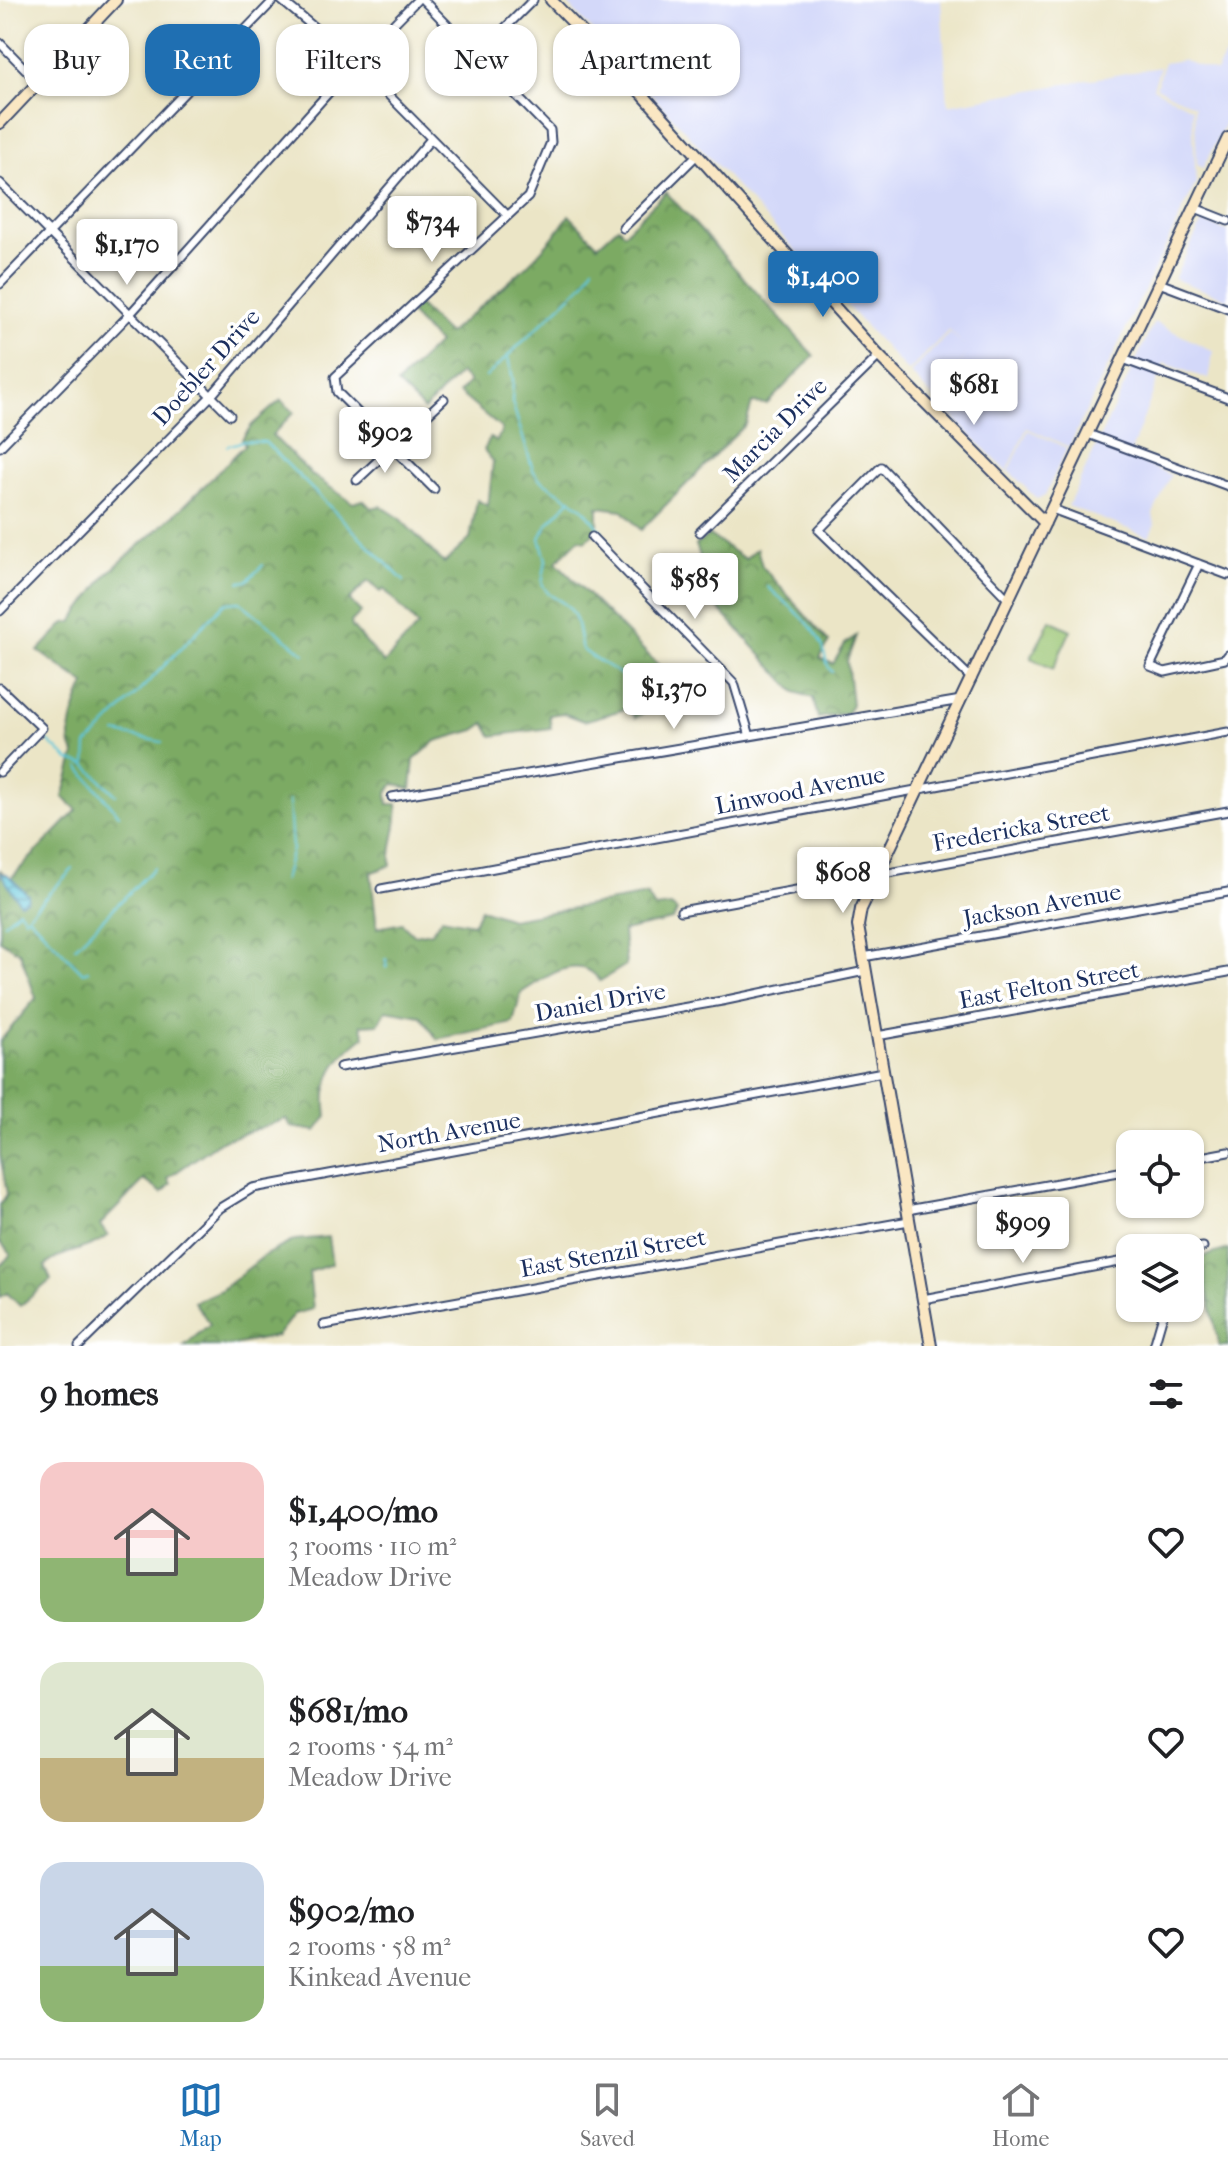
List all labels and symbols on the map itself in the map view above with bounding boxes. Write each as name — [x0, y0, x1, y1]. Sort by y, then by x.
pin: $734 — [385, 196, 479, 264]
pin: $1,170 — [62, 219, 192, 287]
pin: $1,400 — [758, 251, 888, 319]
street label: Doebler Drive — [146, 303, 266, 431]
pin: $681 — [927, 359, 1021, 427]
street label: Marcia Drive — [717, 372, 833, 488]
pin: $902 — [338, 407, 432, 475]
pin: $585 — [648, 553, 742, 621]
pin: $1,370 — [609, 663, 739, 731]
street label: Linwood Avenue — [713, 760, 887, 820]
street label: Fredericka Street — [930, 799, 1112, 857]
pin: $608 — [796, 847, 890, 915]
street label: Jackson Avenue — [959, 877, 1123, 933]
street label: East Felton Street — [957, 955, 1142, 1015]
street label: Daniel Drive — [532, 977, 668, 1027]
street label: North Avenue — [375, 1106, 523, 1158]
pin: $909 — [976, 1197, 1070, 1265]
street label: East Stenzil Street — [518, 1223, 708, 1283]

